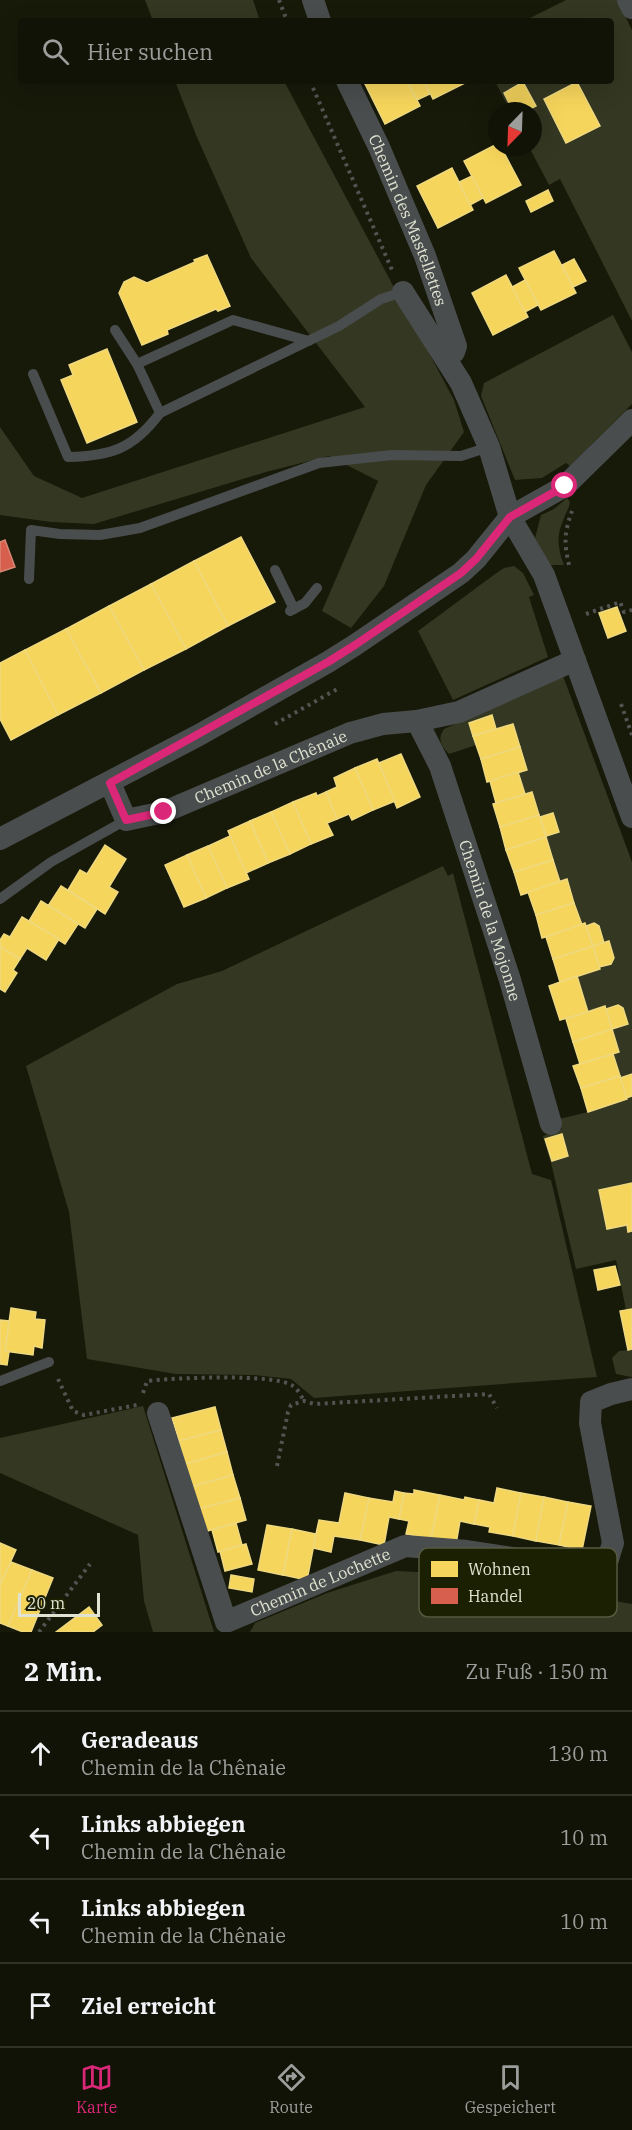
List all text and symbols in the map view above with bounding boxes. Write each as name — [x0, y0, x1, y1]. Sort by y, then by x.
search box — [18, 18, 614, 84]
icon: search — [39, 35, 72, 68]
text: Hier suchen — [87, 37, 213, 66]
north arrow — [488, 102, 542, 156]
street label: Chemin des Mastellettes — [364, 131, 451, 308]
route start — [551, 472, 577, 498]
street label: Chemin de la Chênaie — [191, 725, 350, 808]
route end — [150, 798, 176, 824]
street label: Chemin de la Mojonne — [455, 837, 526, 1003]
street label: Chemin de Lochette — [247, 1543, 393, 1621]
legend — [419, 1548, 617, 1617]
text: Wohnen — [468, 1559, 531, 1579]
text: Handel — [468, 1586, 523, 1606]
scale bar — [18, 1590, 100, 1618]
text: 20 m — [27, 1593, 65, 1613]
text: 2 Min. — [24, 1654, 102, 1688]
text: Zu Fuß · 150 m — [466, 1658, 608, 1685]
text: Geradeaus — [81, 1725, 198, 1754]
icon: ahead — [24, 1737, 57, 1770]
text: 130 m — [548, 1740, 608, 1767]
text: Chemin de la Chênaie — [81, 1754, 286, 1781]
text: Links abbiegen — [81, 1809, 246, 1838]
icon: left — [24, 1821, 57, 1854]
text: 10 m — [560, 1824, 608, 1851]
text: Chemin de la Chênaie — [81, 1838, 286, 1865]
text: Links abbiegen — [81, 1893, 246, 1922]
icon: left — [24, 1905, 57, 1938]
text: 10 m — [560, 1908, 608, 1935]
text: Chemin de la Chênaie — [81, 1922, 286, 1949]
icon: arrive — [24, 1989, 57, 2022]
text: Ziel erreicht — [81, 1991, 216, 2020]
tab: Karte — [76, 2061, 117, 2117]
tab: Route — [269, 2061, 313, 2117]
tab: Gespeichert — [465, 2061, 556, 2117]

